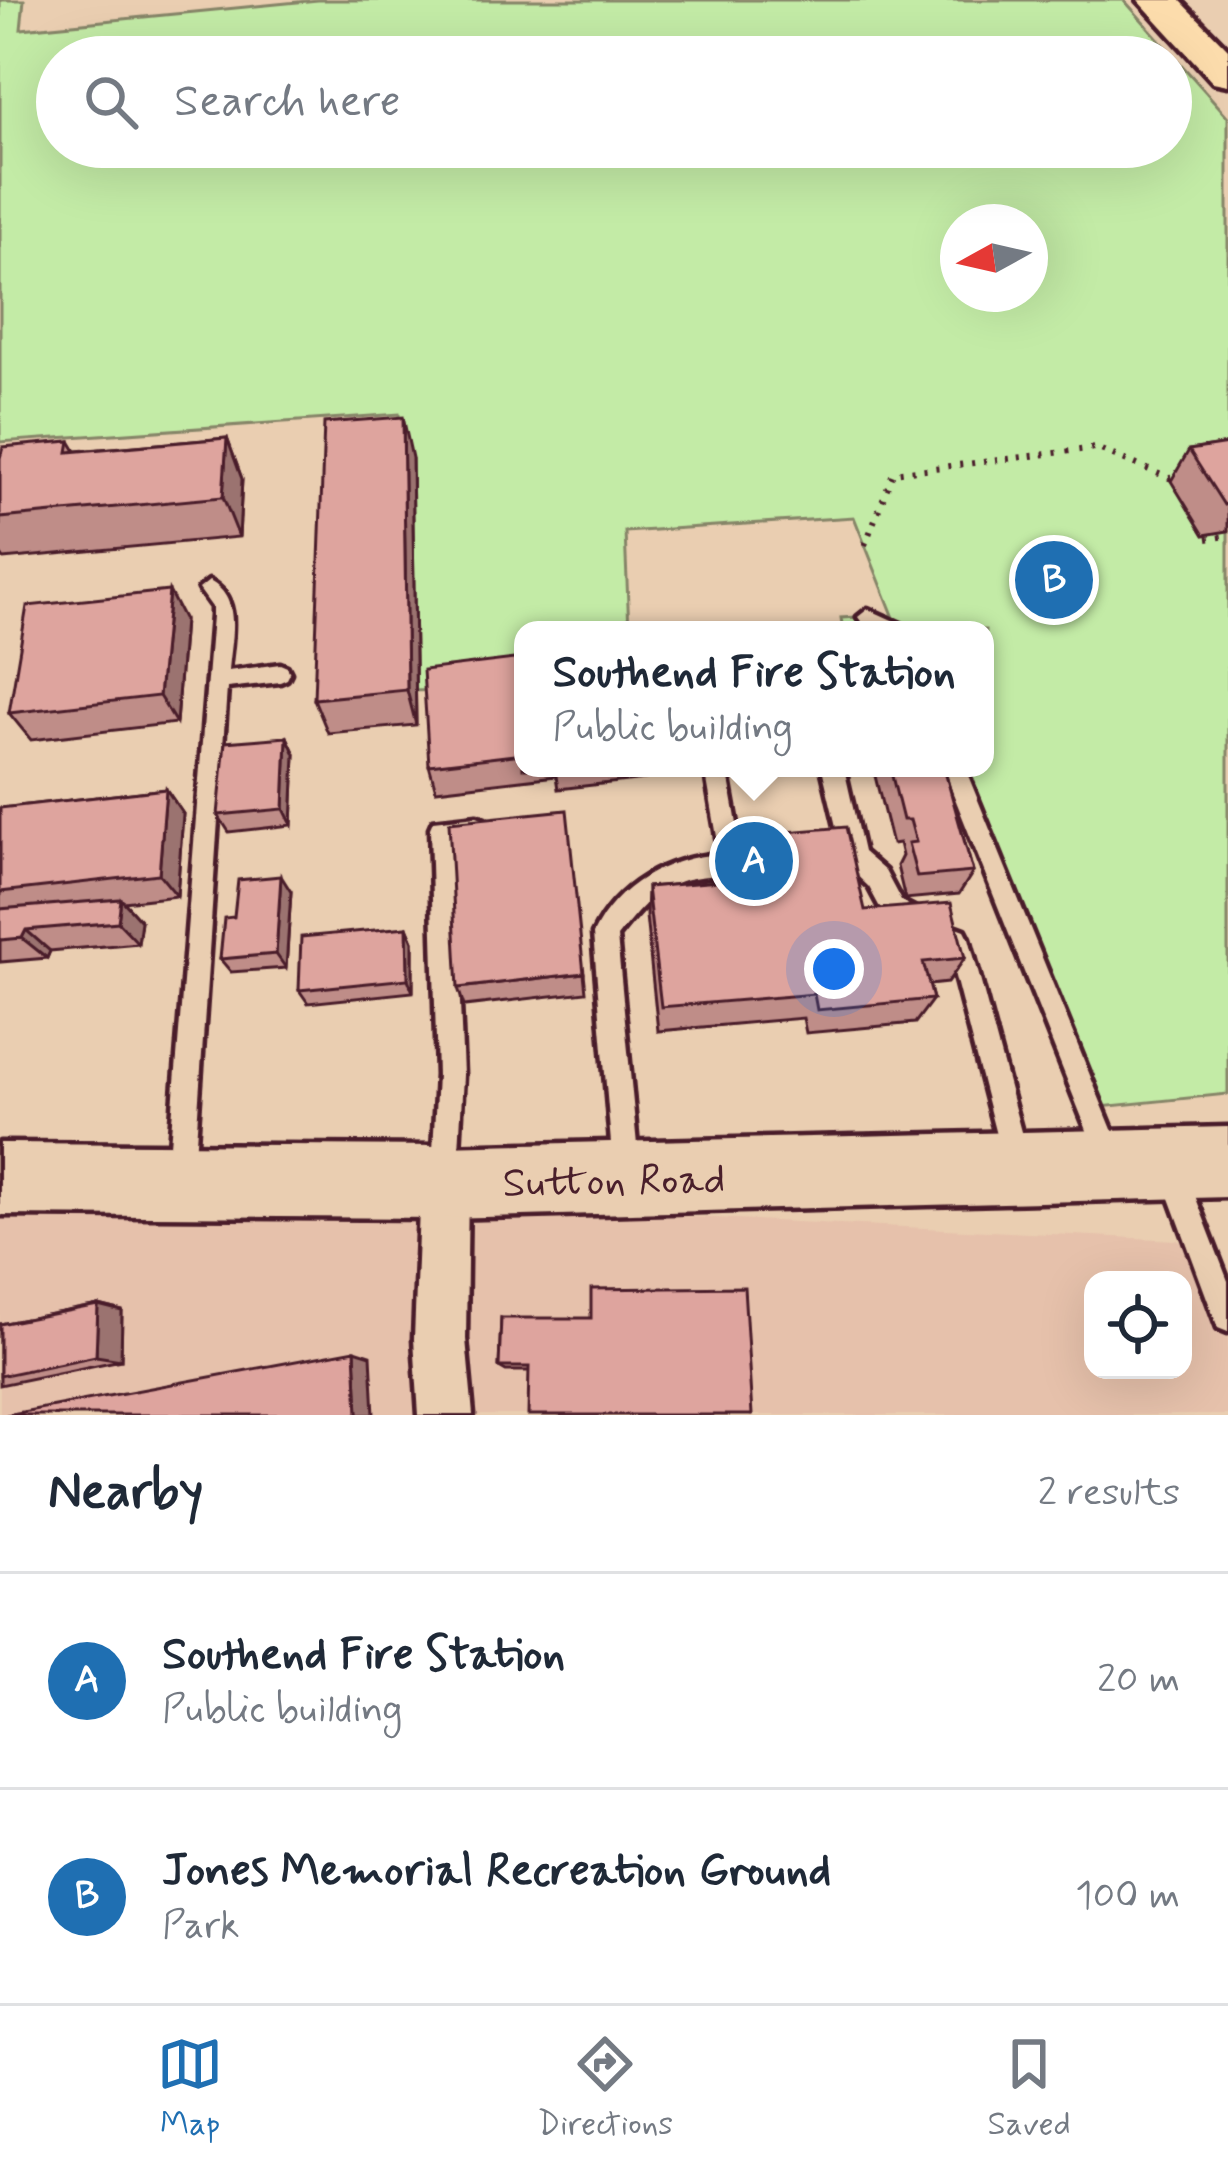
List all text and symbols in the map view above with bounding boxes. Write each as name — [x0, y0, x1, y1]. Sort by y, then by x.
search box — [36, 36, 1192, 168]
icon: search — [78, 69, 144, 135]
text: Search here — [174, 73, 401, 132]
north arrow — [940, 204, 1048, 312]
pin: B — [1015, 535, 1093, 625]
popup — [514, 621, 994, 777]
text: Southend Fire Station — [552, 644, 956, 703]
text: Public building — [552, 703, 793, 754]
pin: A — [715, 816, 793, 906]
your location — [804, 939, 864, 999]
street label: Sutton Road — [502, 1153, 726, 1212]
map controls — [1084, 1271, 1192, 1379]
button: locate — [1084, 1271, 1192, 1379]
text: Nearby — [48, 1460, 203, 1526]
text: 2 results — [1038, 1468, 1180, 1519]
text: Southend Fire Station — [162, 1626, 565, 1685]
text: A — [74, 1655, 100, 1706]
text: 20 m — [1097, 1655, 1180, 1706]
text: Public building — [162, 1685, 402, 1736]
text: Jones Memorial Recreation Ground — [162, 1842, 831, 1901]
text: B — [75, 1871, 99, 1922]
text: 100 m — [1075, 1871, 1180, 1922]
text: Park — [162, 1901, 240, 1952]
tab: Map — [157, 2031, 223, 2147]
tab: Directions — [537, 2031, 673, 2147]
tab: Saved — [987, 2031, 1071, 2147]

